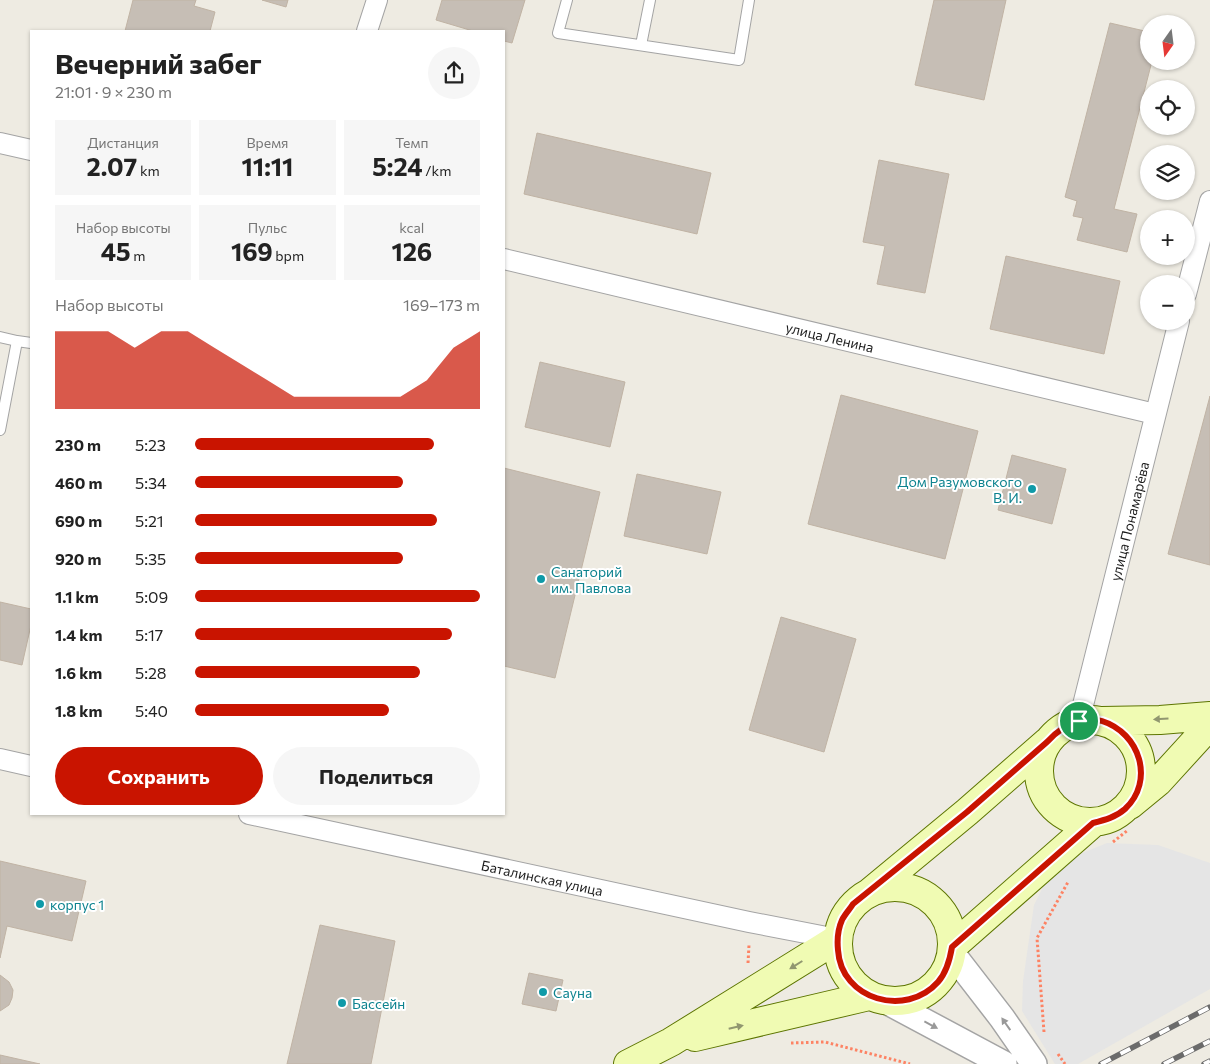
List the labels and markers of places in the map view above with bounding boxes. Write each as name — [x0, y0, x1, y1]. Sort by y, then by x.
place label: Дом Разумовского В. И. — [898, 473, 1022, 506]
marker: Дом Разумовского В. И. — [1026, 483, 1038, 495]
place label: Санаторий им. Павлова — [551, 563, 631, 596]
marker: Санаторий им. Павлова — [535, 573, 547, 585]
pin — [1058, 700, 1100, 742]
place label: корпус 1 — [50, 896, 104, 913]
marker: корпус 1 — [34, 898, 46, 910]
place label: Сауна — [553, 984, 592, 1001]
marker: Сауна — [537, 986, 549, 998]
place label: Бассейн — [352, 995, 405, 1012]
marker: Бассейн — [336, 997, 348, 1009]

